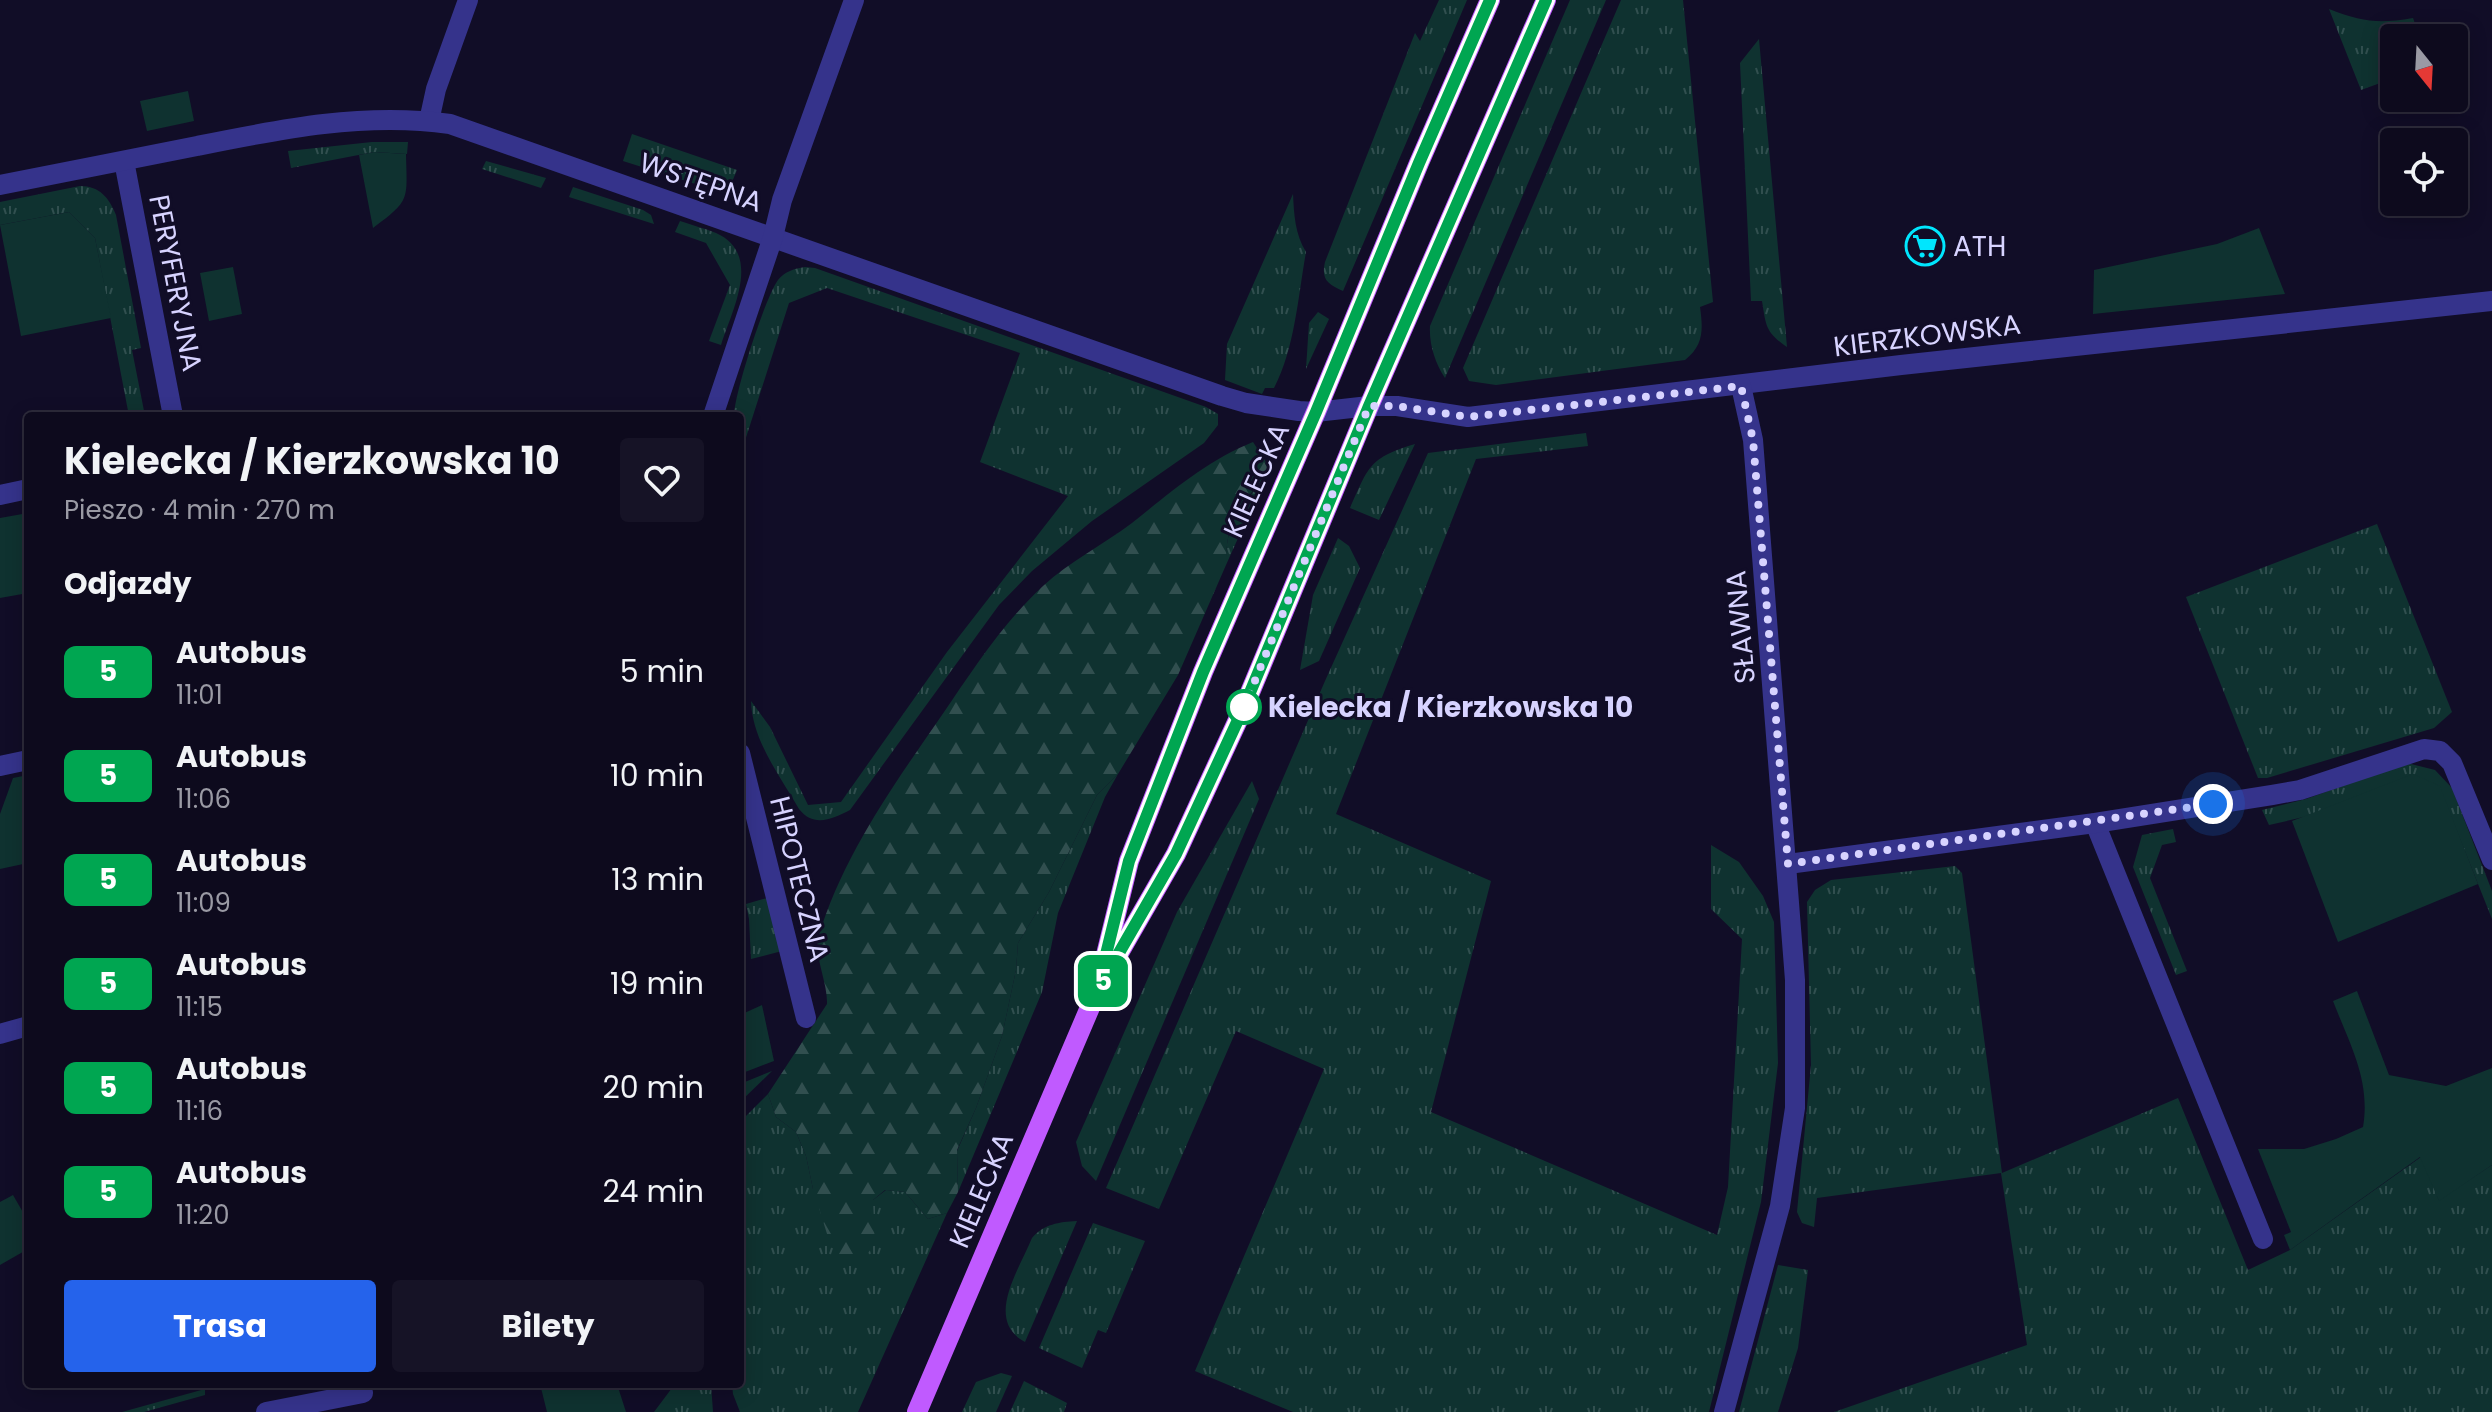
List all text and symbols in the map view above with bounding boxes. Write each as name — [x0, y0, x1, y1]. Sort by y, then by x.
north arrow — [2380, 24, 2468, 112]
map controls — [2380, 24, 2468, 216]
button: locate — [2380, 128, 2468, 216]
street label: WSTĘPNA — [634, 143, 768, 222]
street label: PERYFERYJNA — [139, 191, 212, 375]
supermarket icon: ATH — [1904, 225, 1946, 267]
place label: ATH — [1953, 227, 2006, 266]
street label: KIERZKOWSKA — [1831, 305, 2023, 366]
street label: KIELECKA — [1214, 417, 1299, 544]
text: Kielecka / Kierzkowska 10 — [64, 434, 560, 487]
button: heart — [620, 438, 704, 522]
text: Pieszo · 4 min · 270 m — [64, 492, 335, 528]
text: Odjazdy — [64, 562, 191, 605]
street label: SŁAWNA — [1716, 569, 1765, 685]
text: Autobus — [176, 631, 307, 674]
text: 5 min — [620, 650, 704, 693]
text: 5 — [99, 652, 117, 691]
text: 11:01 — [176, 677, 223, 713]
place label: Kielecka / Kierzkowska 10 — [1268, 688, 1633, 727]
marker: Kielecka / Kierzkowska 10 — [1227, 690, 1261, 724]
text: Autobus — [176, 735, 307, 778]
text: 10 min — [610, 754, 704, 797]
text: 5 — [99, 756, 117, 795]
text: 11:06 — [176, 781, 231, 817]
your location — [2193, 784, 2233, 824]
street label: HIPOTECZNA — [760, 792, 839, 966]
text: Autobus — [176, 839, 307, 882]
text: 13 min — [611, 858, 704, 901]
text: 5 — [99, 860, 117, 899]
text: 11:09 — [176, 885, 231, 921]
text: Autobus — [176, 943, 307, 986]
line badge: 5 — [1077, 955, 1129, 1007]
text: 5 — [1094, 961, 1112, 1000]
text: 19 min — [610, 962, 704, 1005]
text: 5 — [99, 964, 117, 1003]
text: 11:15 — [176, 989, 223, 1025]
text: Autobus — [176, 1047, 307, 1090]
text: 20 min — [602, 1066, 704, 1109]
text: 5 — [99, 1068, 117, 1107]
text: 11:16 — [176, 1093, 223, 1129]
street label: KIELECKA — [940, 1127, 1023, 1254]
text: Autobus — [176, 1151, 307, 1194]
text: 24 min — [602, 1170, 704, 1213]
text: 5 — [99, 1172, 117, 1211]
text: 11:20 — [176, 1197, 229, 1233]
button: Trasa — [64, 1280, 376, 1372]
button: Bilety — [392, 1280, 704, 1372]

